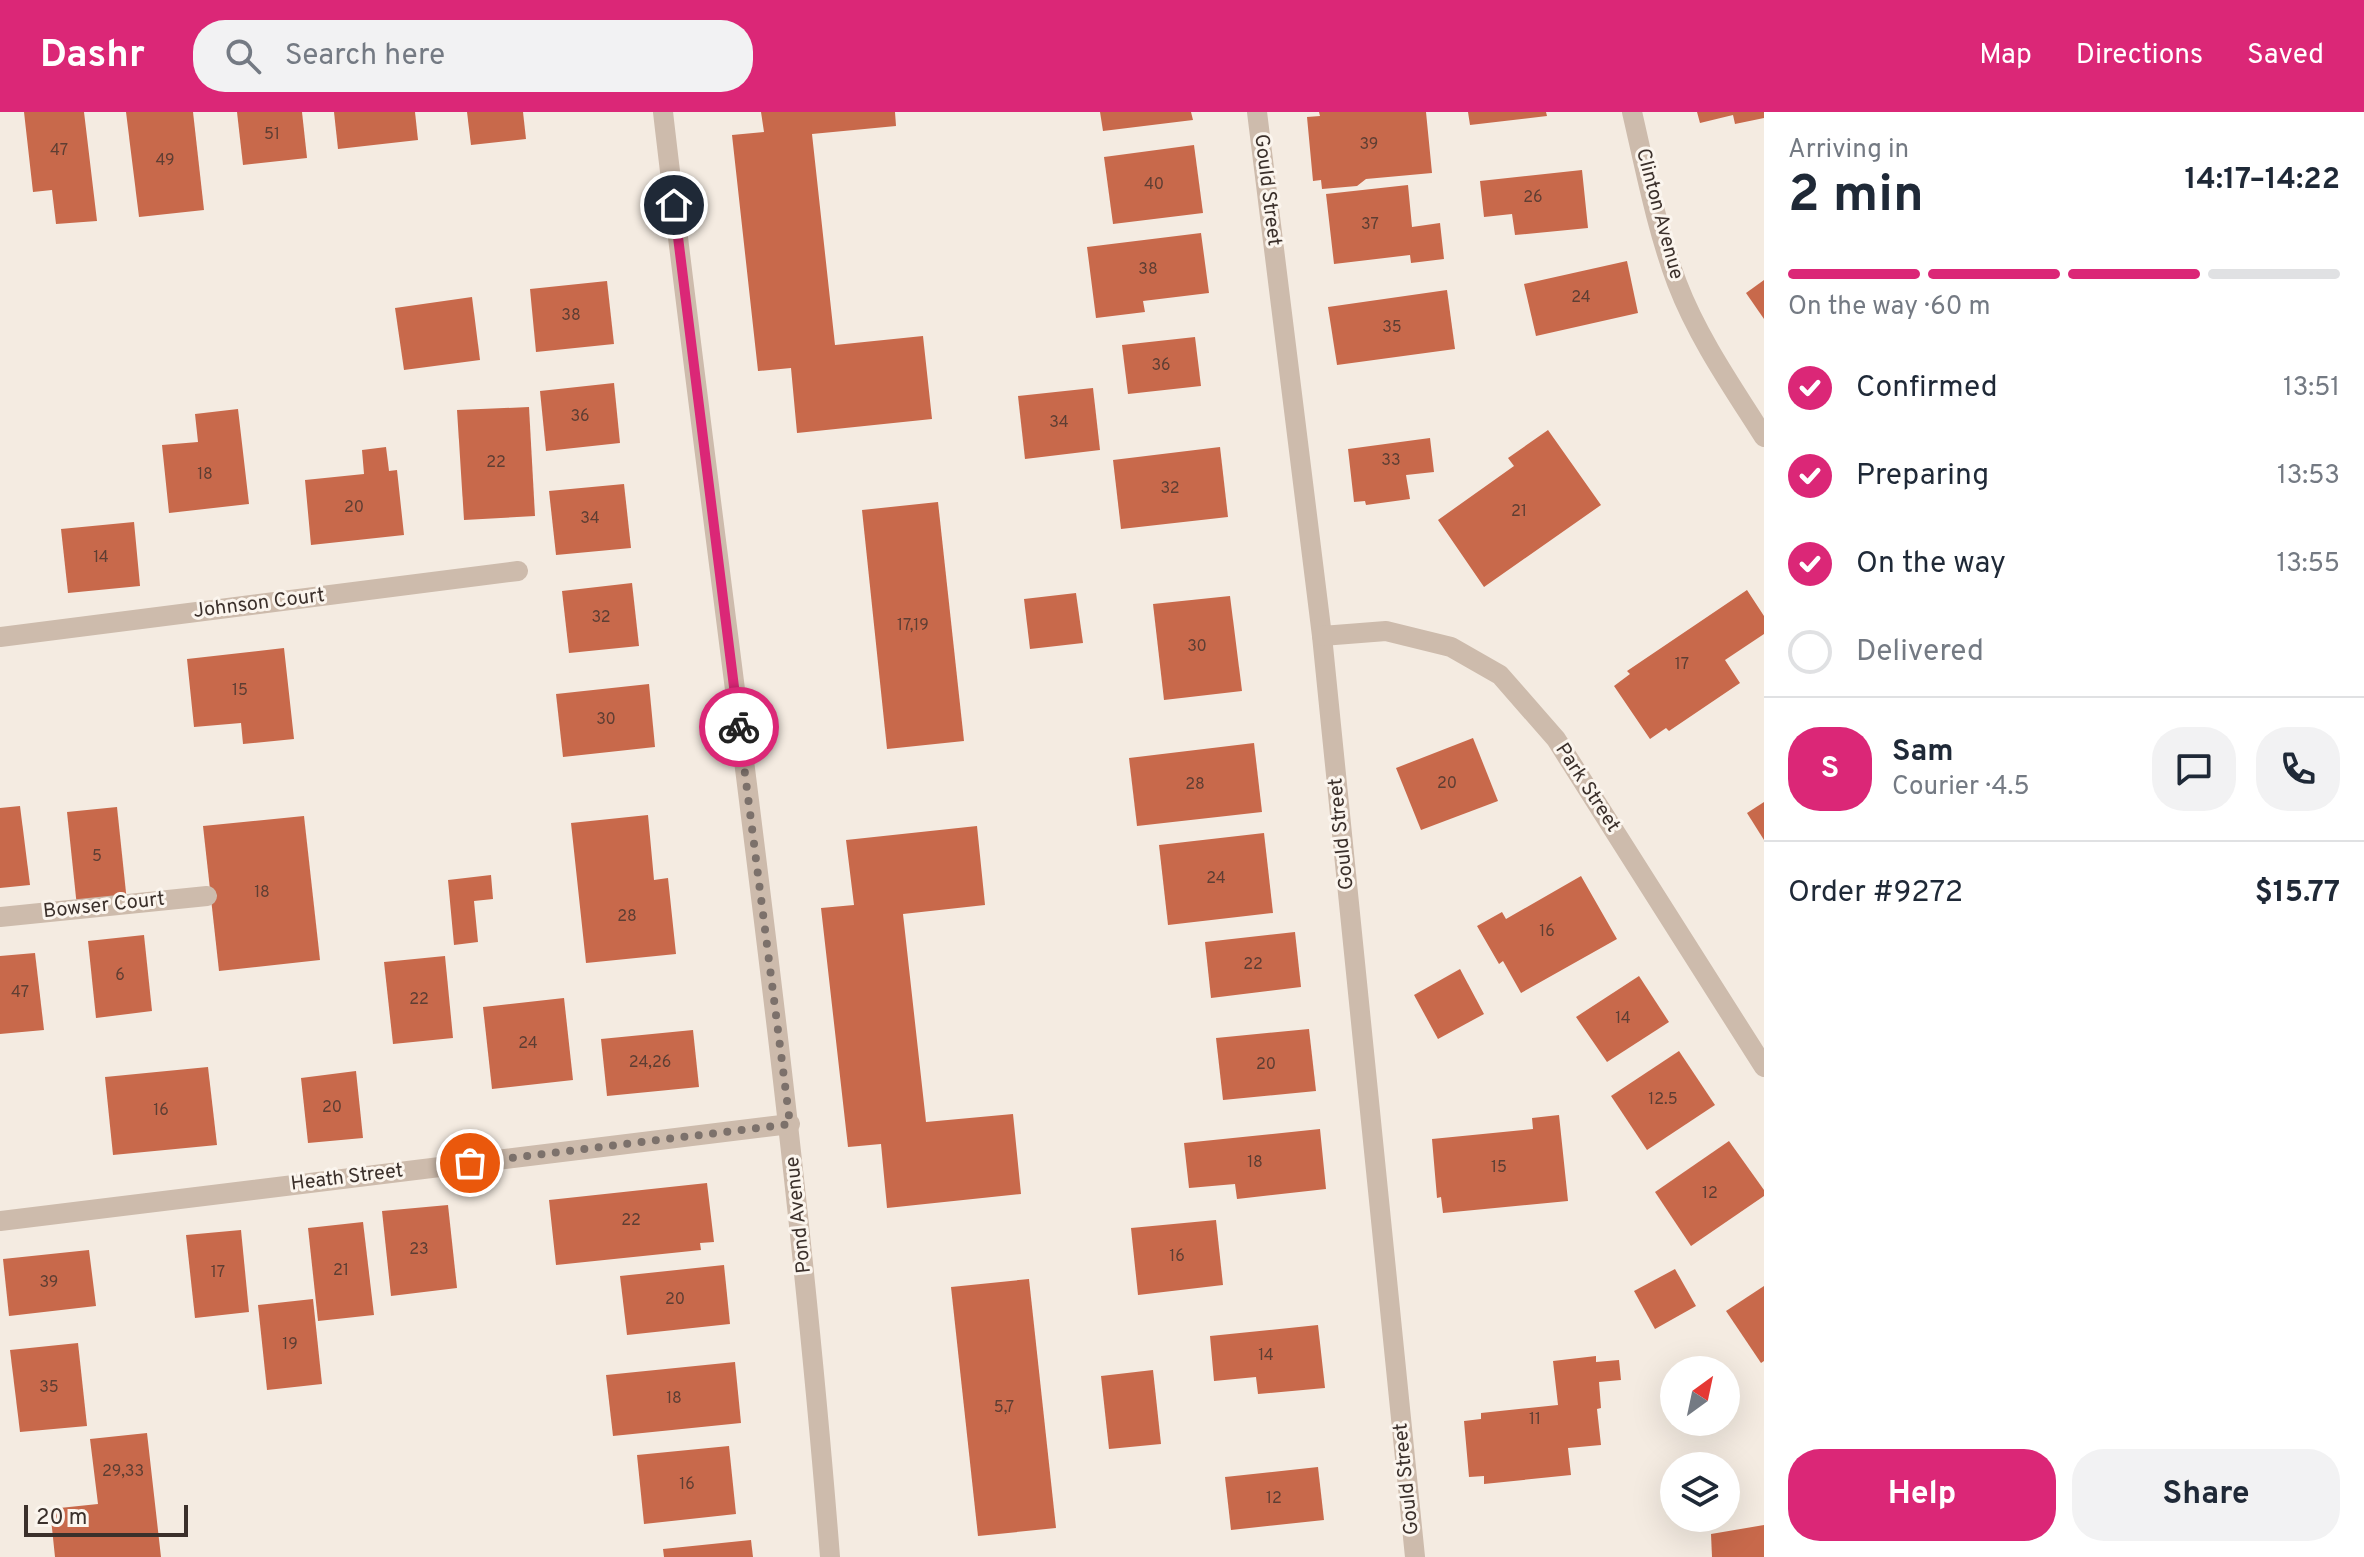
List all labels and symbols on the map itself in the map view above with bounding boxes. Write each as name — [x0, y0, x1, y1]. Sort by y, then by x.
house number: 51 — [264, 125, 280, 145]
street label: Gould Street — [1247, 133, 1287, 247]
house number: 39 — [1360, 135, 1378, 155]
house number: 47 — [50, 141, 68, 161]
street label: Clinton Avenue — [1629, 146, 1689, 282]
house number: 49 — [155, 151, 175, 171]
pin — [640, 171, 708, 239]
house number: 40 — [1144, 175, 1164, 195]
house number: 26 — [1523, 188, 1543, 208]
house number: 37 — [1361, 215, 1379, 235]
house number: 38 — [1138, 260, 1158, 280]
house number: 24 — [1571, 288, 1591, 308]
house number: 38 — [561, 306, 581, 326]
house number: 35 — [1382, 318, 1402, 338]
house number: 36 — [1151, 356, 1171, 376]
house number: 36 — [570, 407, 590, 427]
house number: 34 — [1049, 413, 1069, 433]
house number: 33 — [1381, 451, 1401, 471]
house number: 22 — [486, 453, 506, 473]
house number: 18 — [197, 465, 213, 485]
house number: 32 — [1160, 479, 1180, 499]
house number: 20 — [344, 498, 364, 518]
house number: 21 — [1511, 502, 1527, 522]
house number: 34 — [580, 509, 600, 529]
house number: 14 — [93, 548, 109, 568]
street label: Johnson Court — [192, 583, 326, 625]
house number: 32 — [591, 608, 611, 628]
house number: 17,19 — [897, 616, 929, 636]
house number: 30 — [1187, 637, 1207, 657]
house number: 17 — [1675, 655, 1689, 675]
house number: 15 — [232, 681, 248, 701]
courier — [699, 687, 779, 767]
house number: 30 — [596, 710, 616, 730]
street label: Park Street — [1549, 739, 1625, 837]
house number: 20 — [1437, 774, 1457, 794]
house number: 28 — [1185, 775, 1205, 795]
street label: Gould Street — [1323, 777, 1361, 891]
house number: 5 — [92, 847, 102, 867]
house number: 24 — [1206, 869, 1226, 889]
house number: 18 — [254, 883, 270, 903]
street label: Bowser Court — [42, 887, 166, 925]
house number: 28 — [617, 907, 637, 927]
house number: 16 — [1539, 922, 1555, 942]
house number: 22 — [1243, 955, 1263, 975]
house number: 6 — [115, 966, 125, 986]
house number: 47 — [11, 983, 29, 1003]
house number: 22 — [409, 990, 429, 1010]
house number: 14 — [1615, 1009, 1631, 1029]
house number: 24 — [518, 1034, 538, 1054]
house number: 24,26 — [629, 1053, 671, 1073]
house number: 20 — [1256, 1055, 1276, 1075]
house number: 12.5 — [1648, 1090, 1678, 1110]
house number: 20 — [322, 1098, 342, 1118]
house number: 16 — [153, 1101, 169, 1121]
pin — [436, 1129, 504, 1197]
house number: 18 — [1247, 1153, 1263, 1173]
street label: Pond Avenue — [780, 1155, 818, 1275]
street label: Heath Street — [289, 1158, 405, 1198]
house number: 15 — [1491, 1158, 1507, 1178]
house number: 12 — [1702, 1184, 1718, 1204]
house number: 22 — [621, 1211, 641, 1231]
house number: 23 — [409, 1240, 429, 1260]
house number: 16 — [1169, 1247, 1185, 1267]
house number: 21 — [333, 1261, 349, 1281]
house number: 17 — [211, 1263, 225, 1283]
house number: 39 — [40, 1273, 58, 1293]
house number: 20 — [665, 1290, 685, 1310]
house number: 19 — [282, 1335, 298, 1355]
house number: 14 — [1258, 1346, 1274, 1366]
north arrow — [1660, 1356, 1740, 1436]
house number: 35 — [39, 1378, 59, 1398]
house number: 18 — [666, 1389, 682, 1409]
house number: 5,7 — [994, 1398, 1014, 1418]
house number: 11 — [1529, 1410, 1541, 1430]
street label: Gould Street — [1388, 1422, 1426, 1536]
house number: 29,33 — [102, 1462, 144, 1482]
house number: 16 — [679, 1475, 695, 1495]
house number: 12 — [1266, 1489, 1282, 1509]
scale bar — [24, 1501, 188, 1537]

